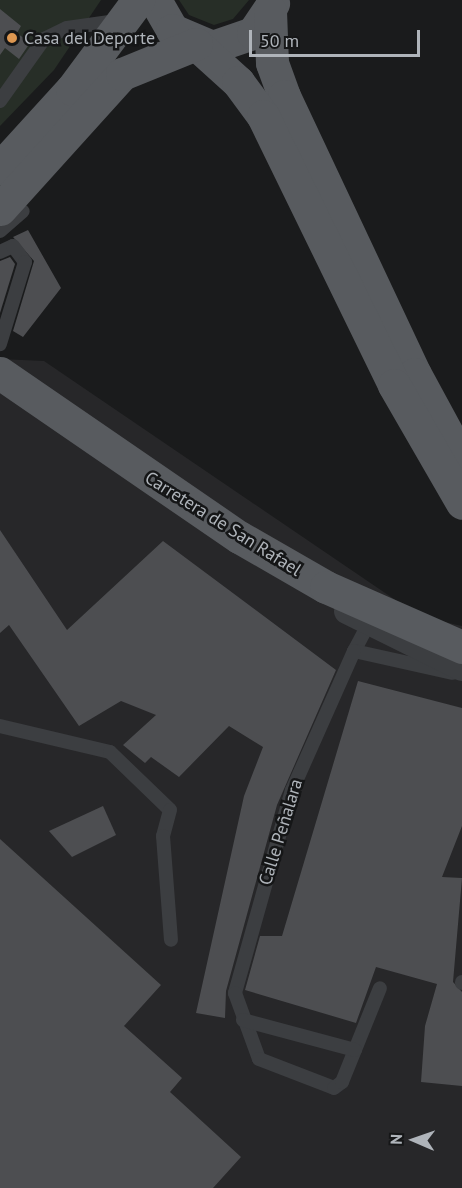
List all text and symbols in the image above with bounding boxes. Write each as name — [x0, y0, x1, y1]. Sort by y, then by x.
scale bar — [252, 18, 423, 56]
place label: Casa del Deporte — [24, 27, 155, 49]
text: 50 m — [260, 29, 299, 52]
marker: Casa del Deporte — [5, 31, 19, 45]
street label: Carretera de San Rafael — [141, 467, 305, 581]
street label: Calle Peñalara — [255, 776, 307, 888]
north arrow — [384, 1110, 444, 1170]
text: N — [386, 1134, 406, 1145]

